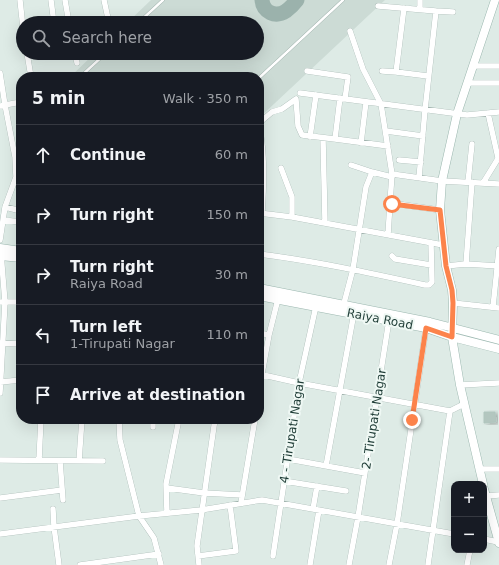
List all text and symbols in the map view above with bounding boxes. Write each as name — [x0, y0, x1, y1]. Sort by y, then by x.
search box — [16, 16, 264, 60]
icon: search — [30, 27, 52, 49]
text: Search here — [62, 29, 152, 47]
text: 5 min — [32, 88, 85, 108]
text: Walk · 350 m — [163, 91, 248, 106]
icon: ahead — [32, 144, 54, 166]
text: Continue — [70, 146, 146, 164]
text: 60 m — [215, 147, 248, 162]
route start — [383, 195, 401, 213]
icon: right — [32, 204, 54, 226]
text: Turn right — [70, 206, 154, 224]
text: 150 m — [206, 207, 248, 222]
text: Turn right — [70, 258, 154, 276]
icon: right — [32, 264, 54, 286]
text: 30 m — [215, 267, 248, 282]
text: Raiya Road — [70, 276, 143, 291]
street label: Raiya Road — [346, 306, 414, 332]
text: Turn left — [70, 318, 142, 336]
icon: left — [32, 324, 54, 346]
text: 110 m — [206, 327, 248, 342]
text: 1-Tirupati Nagar — [70, 336, 175, 351]
street label: 2- Tirupati Nagar — [359, 368, 389, 470]
street label: 4 - Tirupati Nagar — [277, 378, 307, 484]
icon: arrive — [32, 384, 54, 406]
text: Arrive at destination — [70, 386, 245, 404]
route end — [403, 411, 421, 429]
map controls — [451, 481, 487, 553]
button: + — [451, 481, 487, 517]
button: − — [451, 517, 487, 553]

